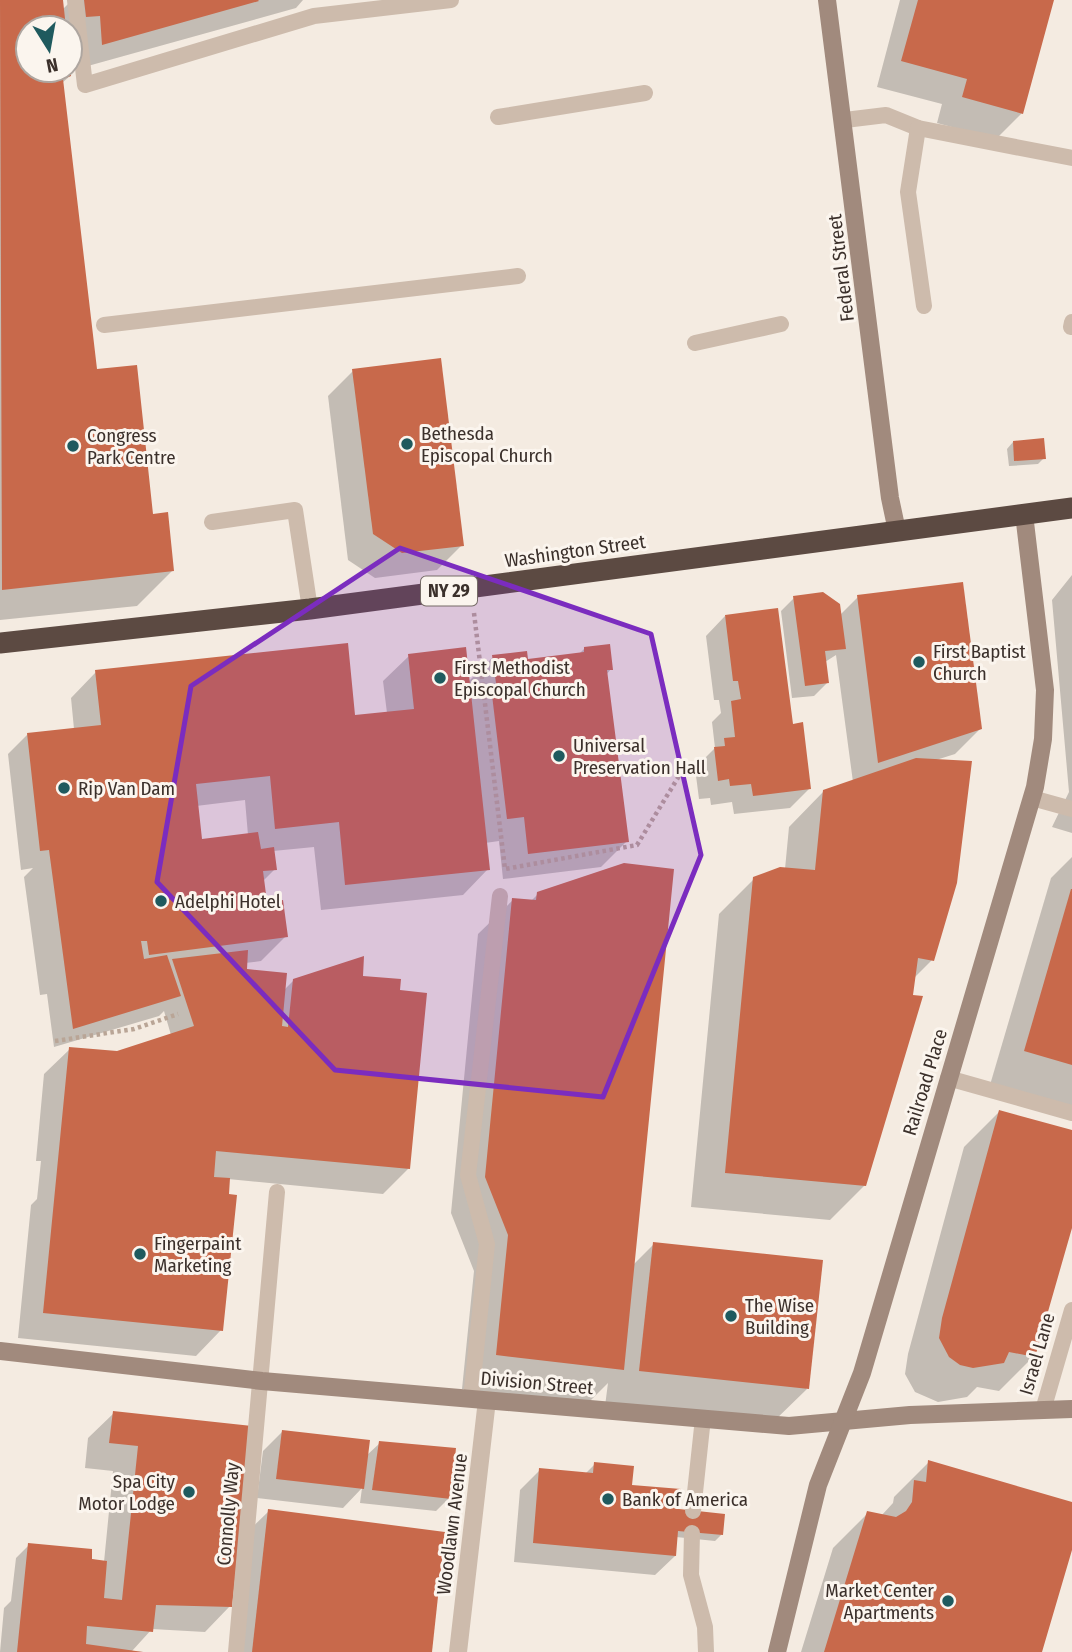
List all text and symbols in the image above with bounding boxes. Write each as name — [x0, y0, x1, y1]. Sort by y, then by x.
north arrow — [14, 14, 84, 84]
text: N — [44, 53, 60, 78]
street label: Federal Street — [823, 212, 859, 323]
place label: Bethesda Episcopal Church — [421, 422, 553, 467]
place label: Congress Park Centre — [87, 424, 176, 469]
marker: Bethesda Episcopal Church — [399, 436, 415, 452]
marker: Congress Park Centre — [65, 438, 81, 454]
street label: Washington Street — [503, 530, 648, 572]
road number: NY 29 — [421, 576, 477, 606]
place label: First Baptist Church — [933, 640, 1027, 685]
marker: First Baptist Church — [911, 654, 927, 670]
place label: First Methodist Episcopal Church — [454, 656, 586, 701]
marker: First Methodist Episcopal Church — [432, 670, 448, 686]
place label: Universal Preservation Hall — [573, 734, 706, 779]
marker: Universal Preservation Hall — [551, 748, 567, 764]
place label: Rip Van Dam — [78, 777, 175, 800]
marker: Rip Van Dam — [56, 780, 72, 796]
place label: Adelphi Hotel — [175, 890, 281, 913]
marker: Adelphi Hotel — [153, 893, 169, 909]
street label: Railroad Place — [898, 1026, 952, 1138]
place label: Fingerpaint Marketing — [154, 1232, 242, 1277]
marker: Fingerpaint Marketing — [132, 1246, 148, 1262]
place label: The Wise Building — [745, 1294, 814, 1339]
marker: The Wise Building — [723, 1308, 739, 1324]
street label: Israel Lane — [1014, 1310, 1060, 1398]
street label: Division Street — [480, 1367, 595, 1399]
street label: Woodlawn Avenue — [432, 1452, 472, 1596]
street label: Connolly Way — [212, 1461, 244, 1566]
place label: Spa City Motor Lodge — [78, 1470, 176, 1515]
marker: Spa City Motor Lodge — [181, 1484, 197, 1500]
place label: Bank of America — [622, 1488, 748, 1511]
marker: Bank of America — [600, 1491, 616, 1507]
place label: Market Center Apartments — [825, 1579, 934, 1624]
marker: Market Center Apartments — [940, 1593, 956, 1609]

